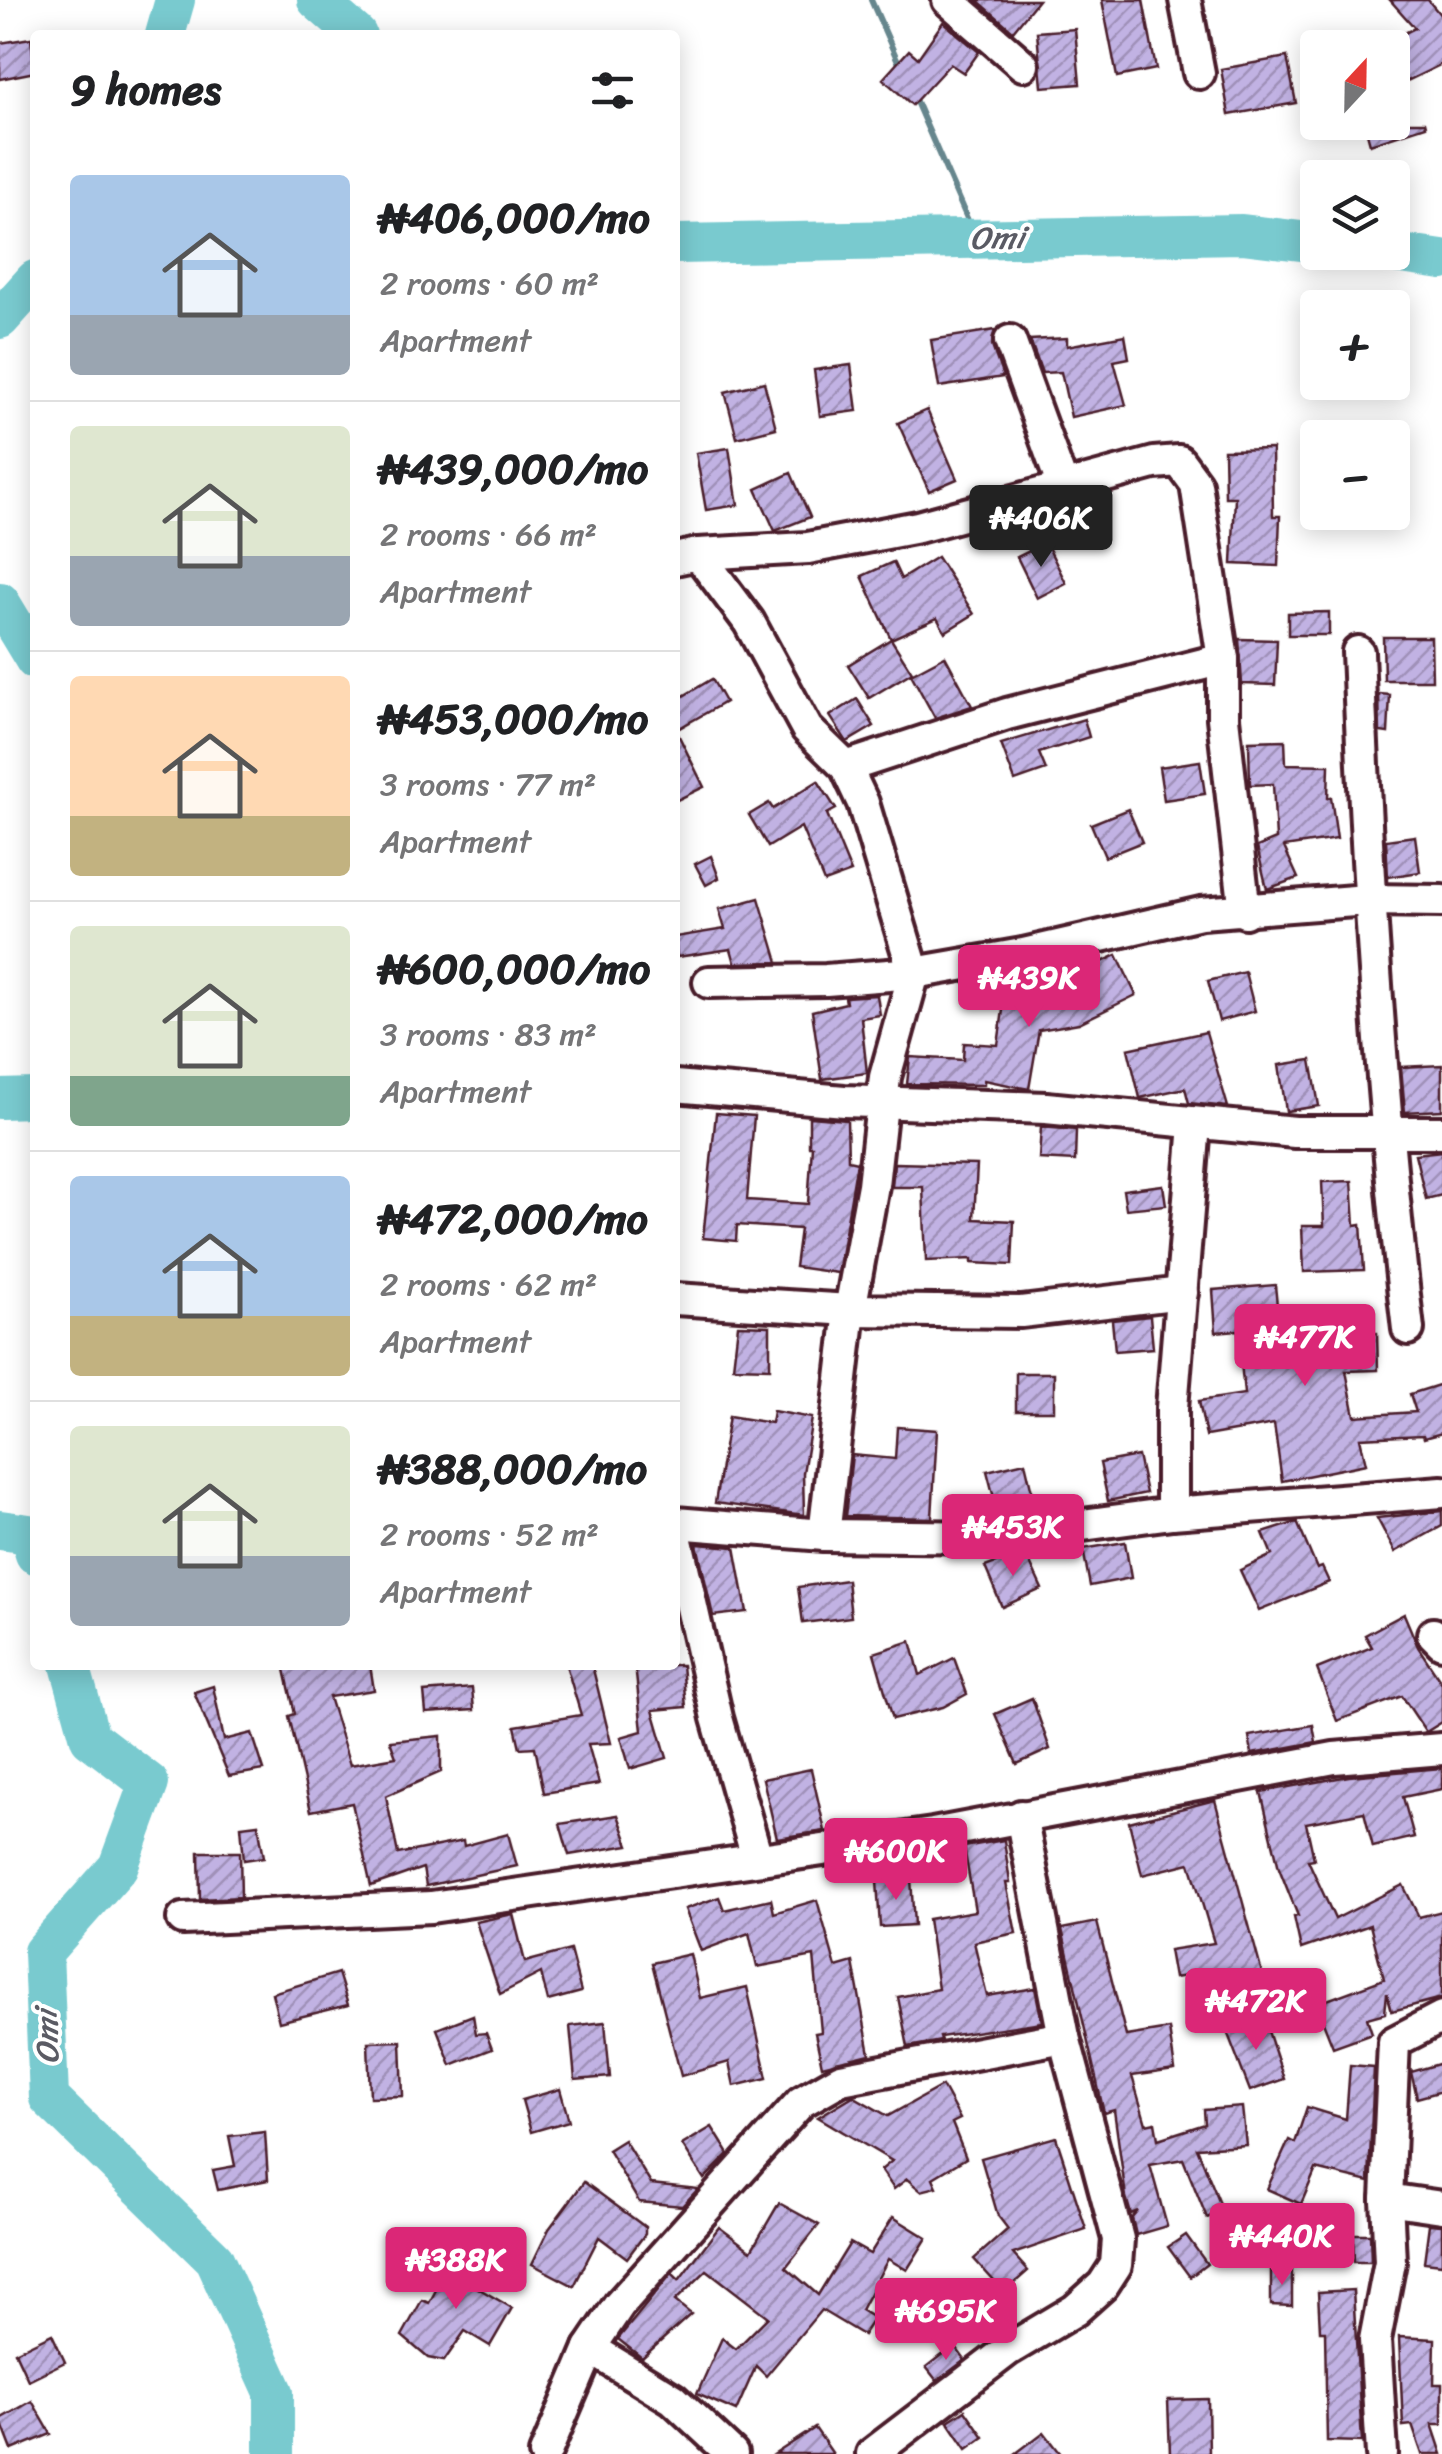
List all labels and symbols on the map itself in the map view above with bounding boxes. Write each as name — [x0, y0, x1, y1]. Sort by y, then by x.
north arrow — [1300, 30, 1410, 140]
water label: Omi — [969, 209, 1031, 267]
pin: ₦406K — [971, 485, 1111, 570]
pin: ₦439K — [959, 945, 1099, 1030]
pin: ₦477K — [1235, 1304, 1375, 1389]
pin: ₦453K — [943, 1494, 1083, 1579]
pin: ₦600K — [826, 1818, 966, 1903]
pin: ₦472K — [1186, 1968, 1326, 2053]
water label: Omi — [17, 2003, 76, 2065]
pin: ₦440K — [1212, 2203, 1352, 2288]
pin: ₦388K — [386, 2227, 526, 2312]
pin: ₦695K — [876, 2278, 1016, 2363]

